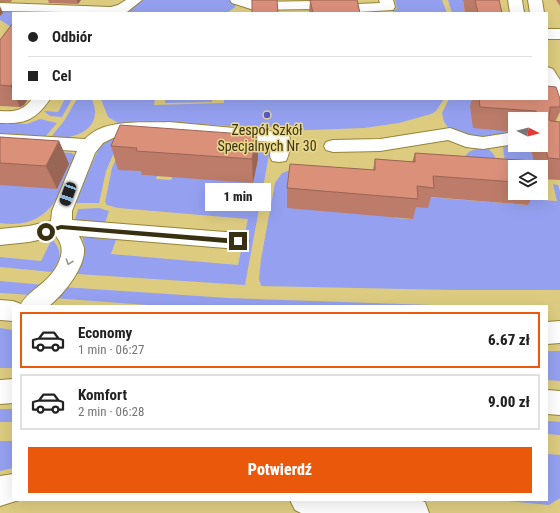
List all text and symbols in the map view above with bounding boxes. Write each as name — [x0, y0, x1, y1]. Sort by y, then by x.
text: Odbiór — [52, 28, 92, 46]
text: Cel — [52, 67, 72, 85]
marker: Zespół Szkół Specjalnych Nr 30 — [262, 110, 272, 120]
north arrow — [508, 112, 548, 152]
map controls — [508, 112, 548, 200]
place label: Zespół Szkół Specjalnych Nr 30 — [217, 122, 317, 154]
button: layers — [508, 160, 548, 200]
car — [58, 181, 78, 207]
callout: 1 min — [205, 183, 271, 211]
text: 1 min — [224, 189, 252, 204]
route start — [37, 223, 55, 241]
route end — [229, 232, 247, 250]
one-way arrow — [65, 258, 74, 265]
icon: car — [30, 322, 66, 358]
text: Economy — [78, 324, 132, 342]
text: 6.67 zł — [488, 331, 530, 349]
text: 1 min · 06:27 — [78, 342, 144, 357]
icon: car — [30, 384, 66, 420]
text: Komfort — [78, 386, 127, 404]
text: 9.00 zł — [488, 393, 530, 411]
text: 2 min · 06:28 — [78, 404, 144, 419]
button: Potwierdź — [28, 447, 532, 493]

